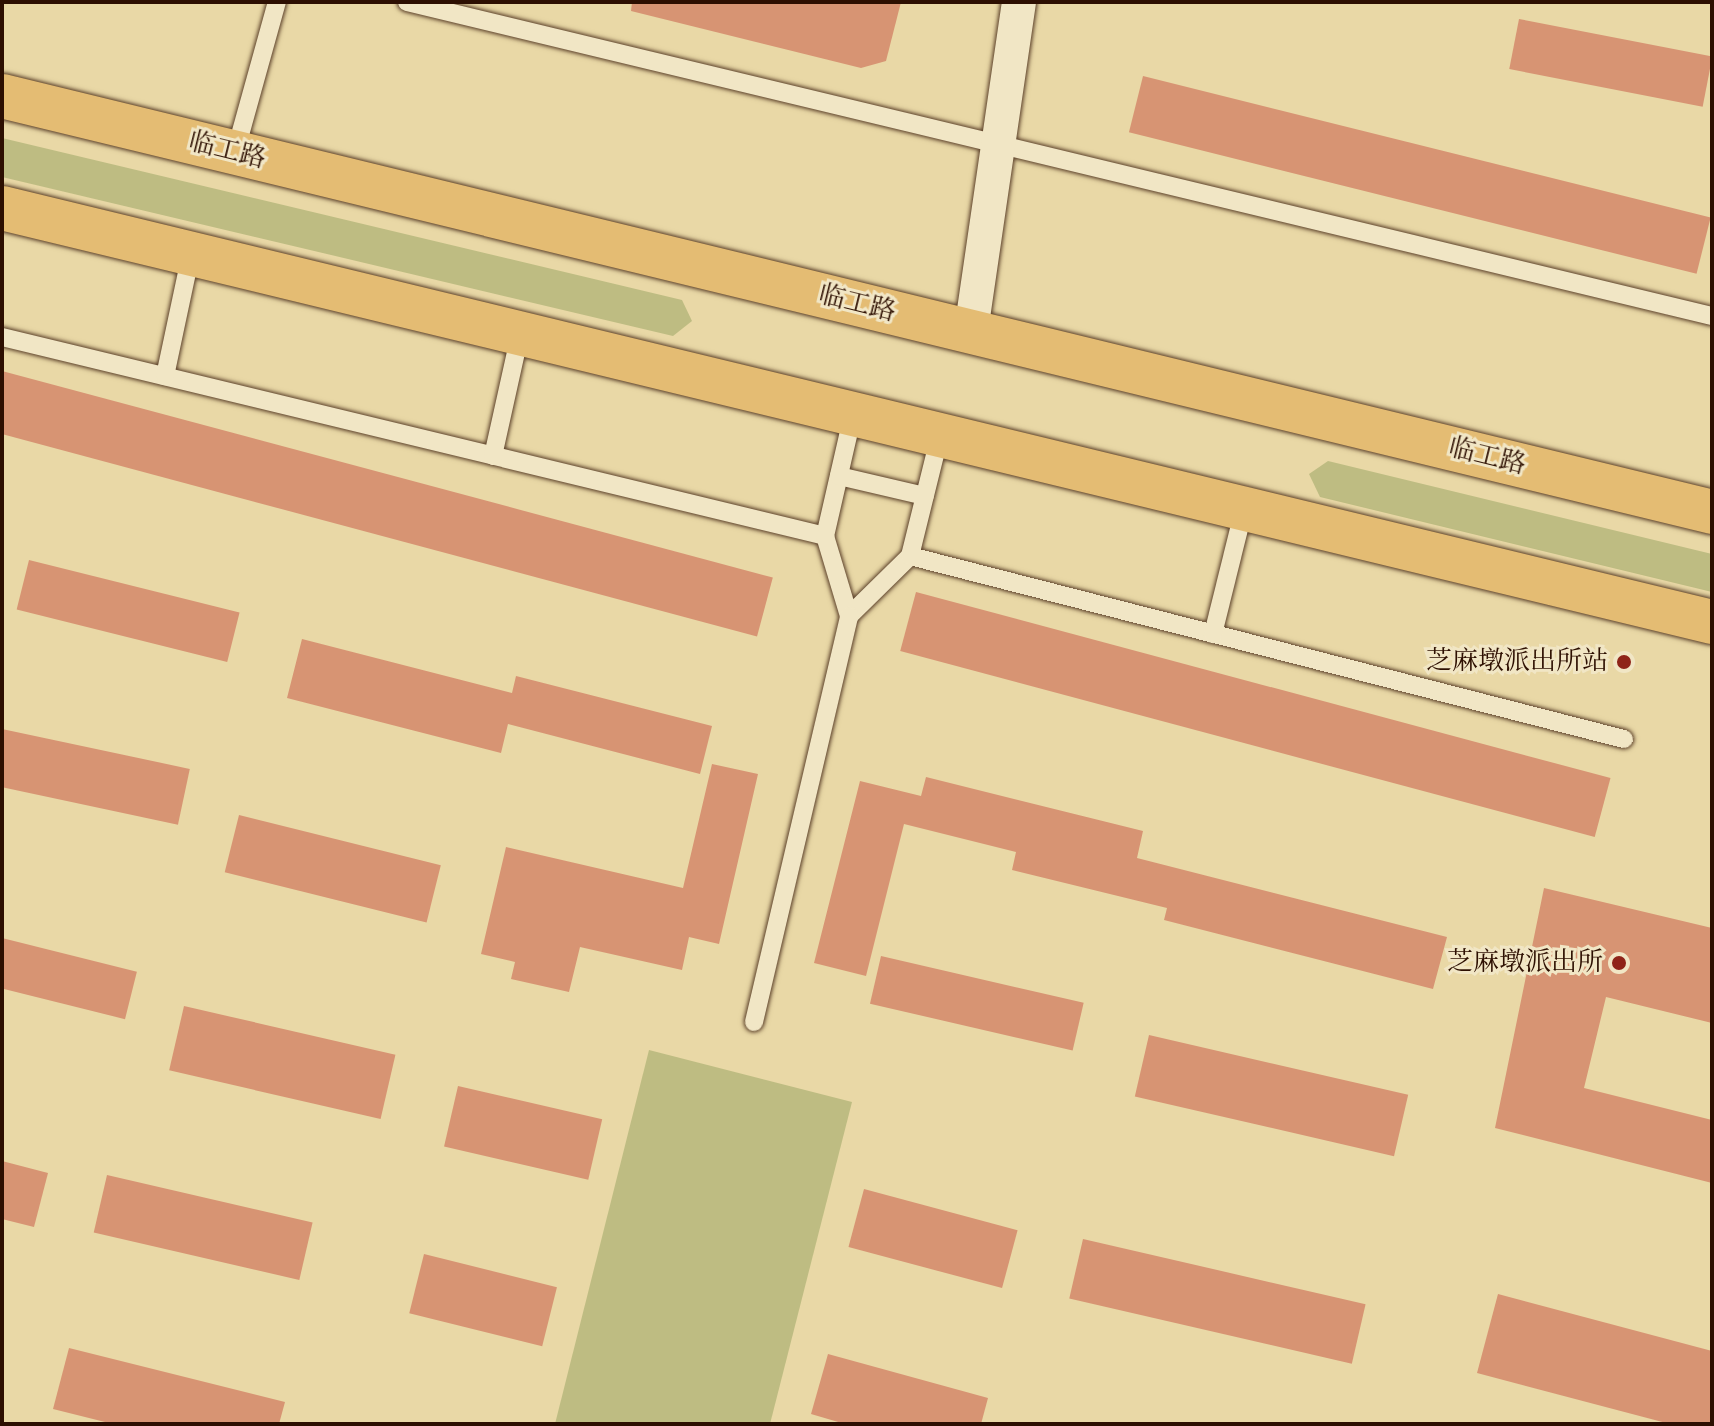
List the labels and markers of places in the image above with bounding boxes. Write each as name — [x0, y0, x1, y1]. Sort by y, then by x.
place label: 芝麻墩派出所站 — [1426, 646, 1608, 678]
marker: 芝麻墩派出所站 — [1615, 653, 1633, 671]
place label: 芝麻墩派出所 — [1447, 947, 1603, 979]
marker: 芝麻墩派出所 — [1610, 954, 1628, 972]

